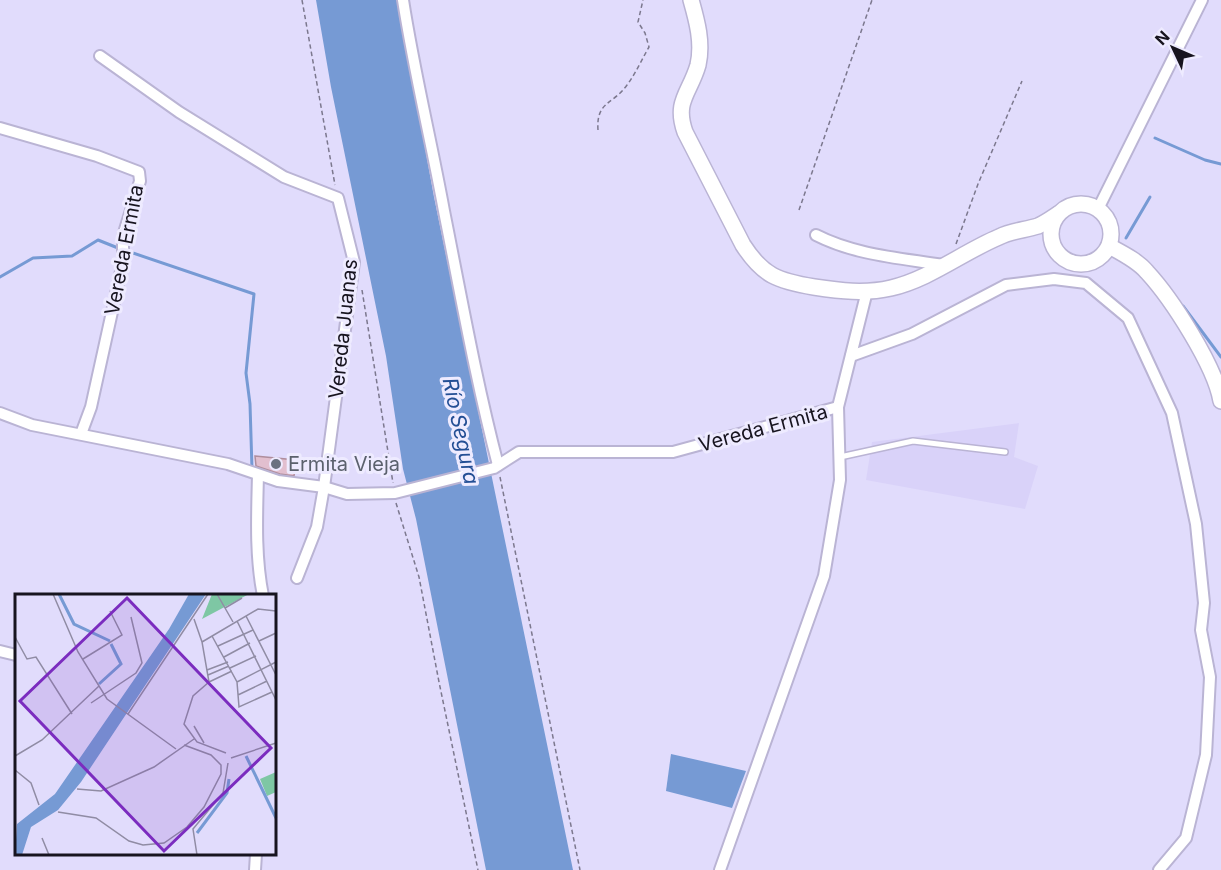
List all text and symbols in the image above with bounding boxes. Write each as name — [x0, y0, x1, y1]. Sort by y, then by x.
north arrow — [1143, 18, 1203, 78]
text: N — [1151, 26, 1174, 49]
street label: Vereda Ermita — [100, 183, 148, 317]
street label: Vereda Juanas — [324, 258, 362, 400]
water label: Río Segura — [438, 375, 485, 487]
street label: Vereda Ermita — [696, 399, 830, 457]
place label: Ermita Vieja — [288, 452, 400, 476]
marker: Ermita Vieja — [269, 457, 283, 471]
inset map — [15, 594, 276, 855]

